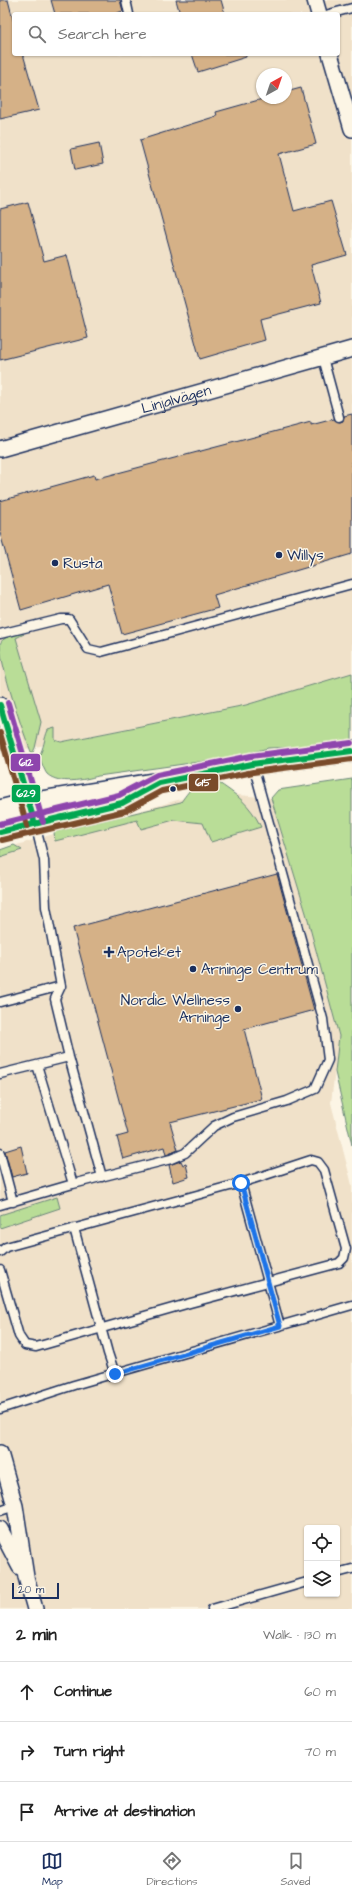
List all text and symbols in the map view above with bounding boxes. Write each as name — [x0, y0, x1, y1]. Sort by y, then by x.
search box — [12, 12, 340, 56]
icon: search — [26, 23, 48, 45]
text: Search here — [58, 24, 147, 45]
north arrow — [256, 68, 292, 104]
street label: Linjalvägen — [139, 379, 214, 419]
place label: Willys — [287, 545, 324, 567]
marker: Willys — [274, 550, 284, 560]
place label: Rusta — [63, 553, 103, 574]
marker: Rusta — [50, 558, 60, 568]
line badge: 612 — [10, 753, 41, 772]
text: 612 — [19, 755, 34, 770]
line badge: 615 — [188, 773, 219, 792]
text: 615 — [195, 775, 211, 790]
line badge: 629 — [11, 784, 41, 803]
unlabelled marker — [168, 784, 178, 794]
text: 629 — [16, 786, 36, 801]
place label: Apoteket — [117, 942, 181, 963]
marker: Apoteket — [104, 947, 114, 957]
place label: Arninge Centrum — [201, 959, 318, 981]
marker: Arninge Centrum — [188, 964, 198, 974]
place label: Nordic Wellness Arninge — [121, 990, 230, 1029]
marker: Nordic Wellness Arninge — [233, 1004, 243, 1014]
route start — [232, 1174, 250, 1192]
route end — [106, 1365, 124, 1383]
map controls — [304, 1525, 340, 1597]
button: locate — [304, 1525, 340, 1561]
button: layers — [304, 1561, 340, 1597]
scale bar — [12, 1581, 59, 1600]
text: 20 m — [18, 1582, 44, 1597]
text: 2 min — [16, 1623, 57, 1647]
text: Walk · 130 m — [263, 1626, 336, 1644]
icon: ahead — [16, 1681, 38, 1703]
text: Continue — [54, 1681, 112, 1702]
text: 60 m — [304, 1683, 336, 1701]
icon: right — [16, 1741, 38, 1763]
text: Turn right — [54, 1741, 125, 1762]
text: 70 m — [304, 1743, 336, 1761]
icon: arrive — [16, 1801, 38, 1823]
text: Arrive at destination — [54, 1801, 195, 1822]
tab: Map — [41, 1850, 63, 1889]
tab: Directions — [146, 1850, 198, 1889]
tab: Saved — [281, 1850, 311, 1889]

